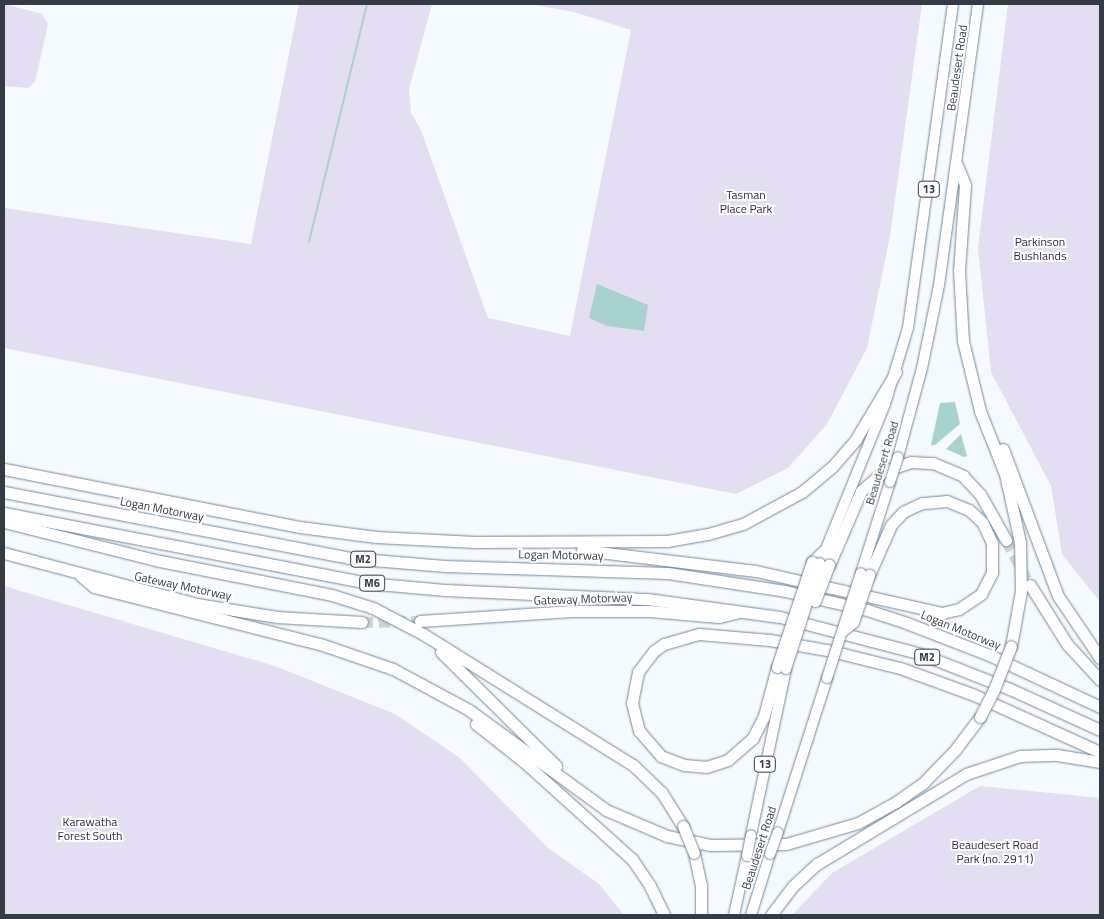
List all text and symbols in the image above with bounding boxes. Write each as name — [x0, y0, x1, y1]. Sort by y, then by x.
street label: Beaudesert Road — [944, 24, 970, 112]
road number: 13 — [918, 180, 940, 198]
park label: Tasman Place Park — [720, 188, 772, 216]
park label: Parkinson Bushlands — [1014, 235, 1066, 263]
street label: Beaudesert Road — [862, 419, 902, 507]
street label: Logan Motorway — [119, 494, 205, 524]
street label: Logan Motorway — [518, 547, 604, 563]
road number: M2 — [349, 550, 377, 568]
street label: Gateway Motorway — [133, 569, 233, 603]
road number: M6 — [358, 574, 386, 592]
street label: Gateway Motorway — [533, 590, 633, 608]
street label: Logan Motorway — [919, 607, 1003, 653]
road number: M2 — [913, 649, 941, 666]
road number: 13 — [754, 756, 776, 772]
street label: Beaudesert Road — [739, 804, 779, 892]
park label: Karawatha Forest South — [58, 815, 122, 843]
park label: Beaudesert Road Park (no. 2911) — [952, 838, 1038, 866]

